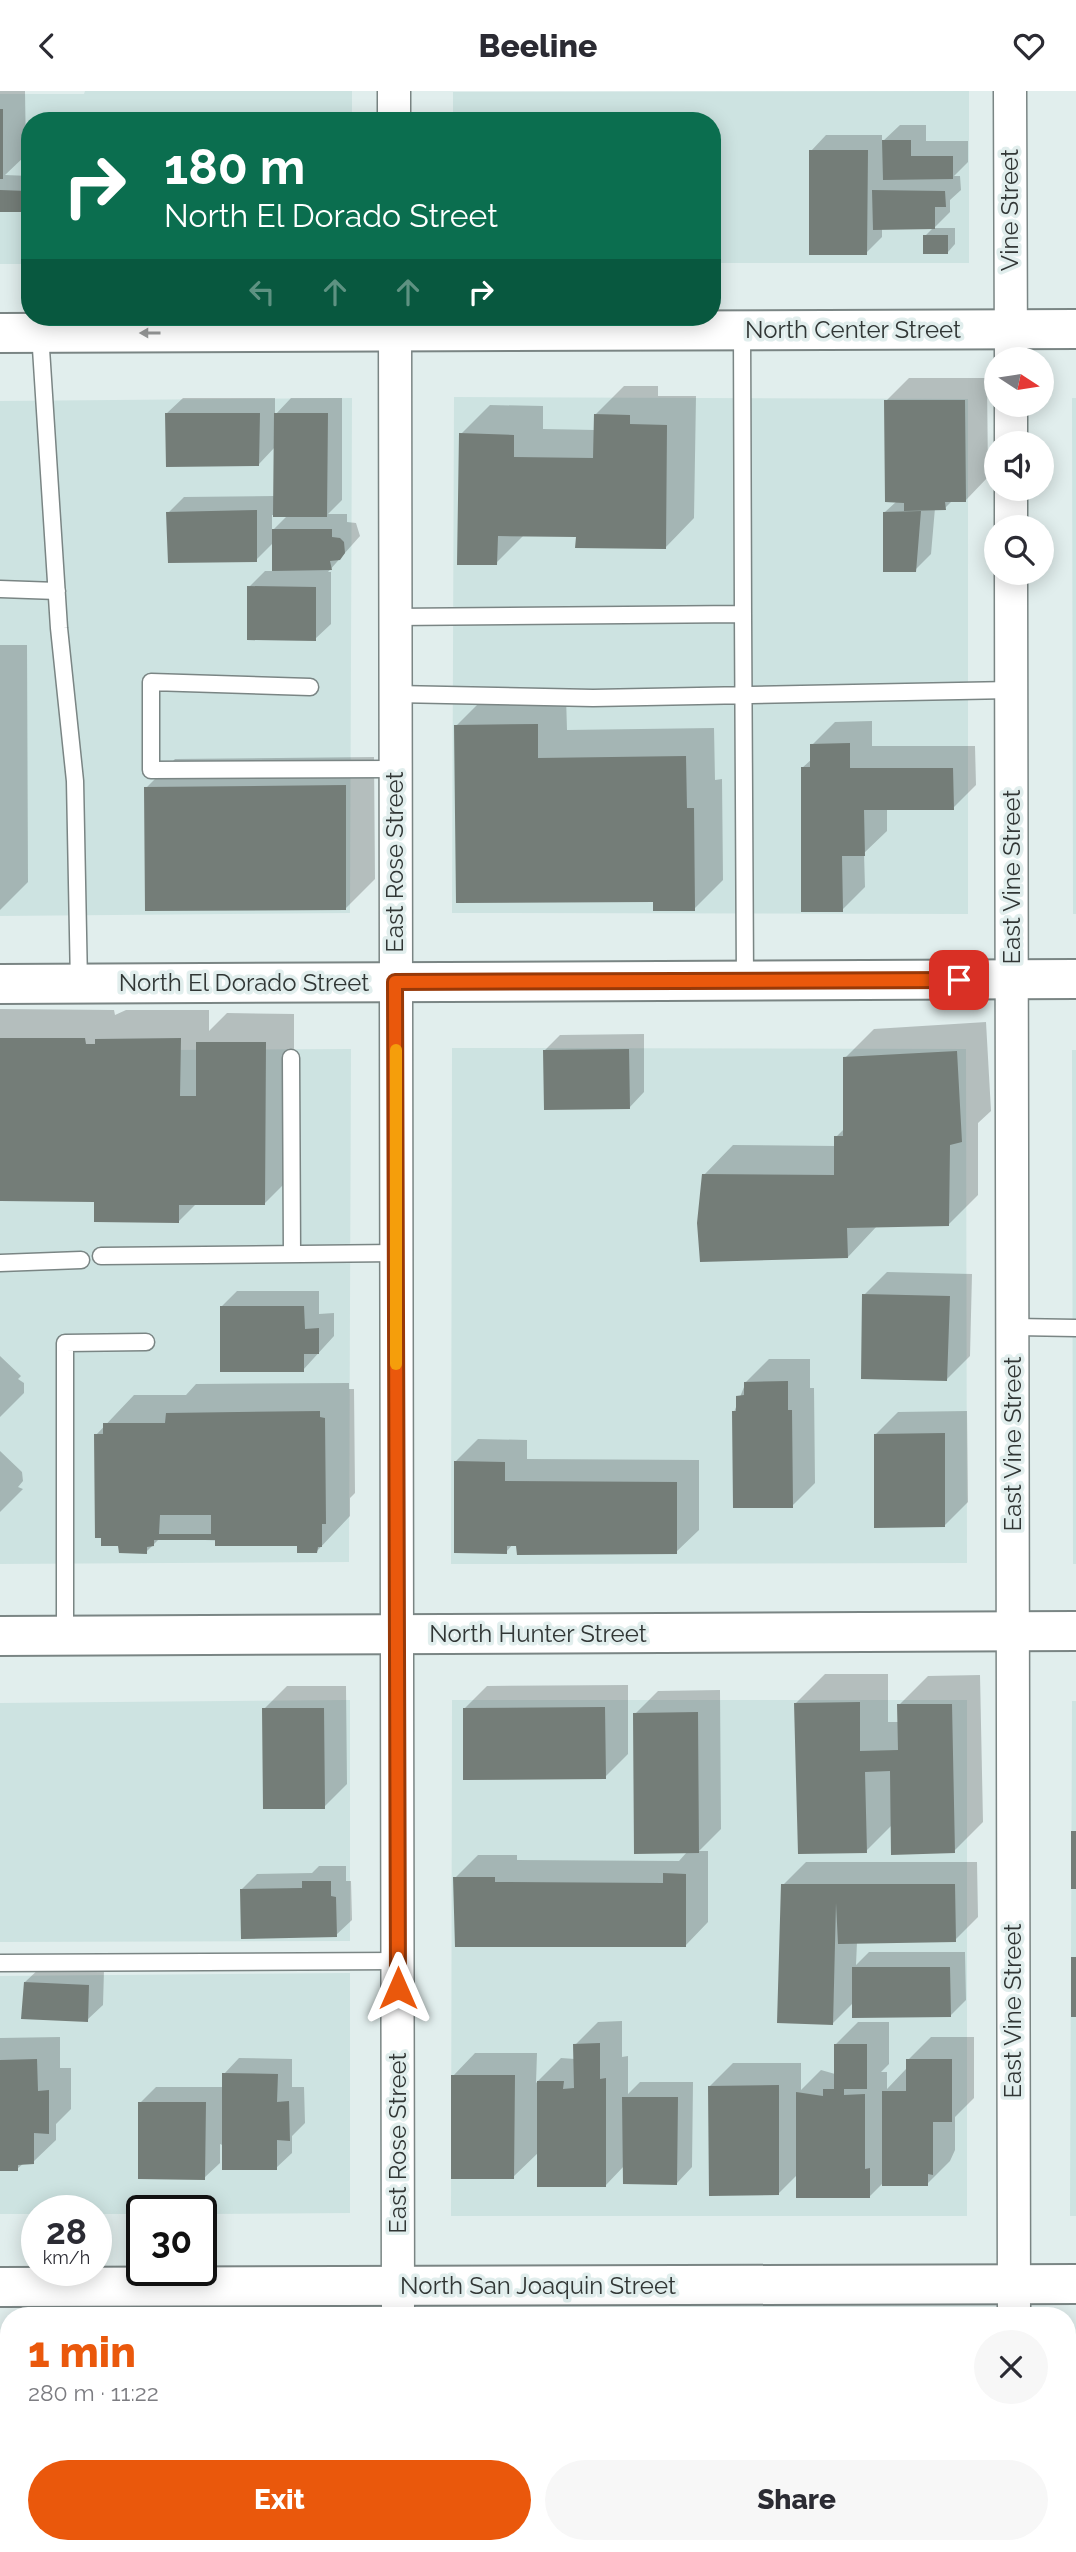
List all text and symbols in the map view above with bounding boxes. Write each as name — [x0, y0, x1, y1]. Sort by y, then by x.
icon: back — [28, 27, 66, 65]
text: Beeline — [479, 27, 597, 64]
icon: heart — [1010, 27, 1048, 65]
text: 180 m — [164, 138, 305, 195]
icon: right — [49, 140, 140, 231]
street label: Vine Street — [995, 149, 1024, 271]
text: North El Dorado Street — [164, 197, 498, 234]
icon: left — [243, 273, 281, 311]
icon: ahead — [316, 273, 354, 311]
icon: ahead — [389, 273, 427, 311]
icon: right — [462, 273, 500, 311]
street label: North Center Street — [745, 315, 961, 344]
one-way arrow — [139, 327, 161, 339]
north arrow — [984, 347, 1054, 417]
map controls — [984, 347, 1054, 585]
button: sound — [984, 431, 1054, 501]
button: search — [984, 515, 1054, 585]
street label: East Rose Street — [380, 771, 409, 953]
street label: East Vine Street — [997, 790, 1026, 964]
pin — [929, 950, 989, 1010]
icon: arrive — [940, 961, 978, 999]
street label: North El Dorado Street — [119, 968, 369, 997]
street label: East Vine Street — [998, 1357, 1027, 1531]
street label: North Hunter Street — [429, 1619, 647, 1648]
street label: East Vine Street — [998, 1924, 1027, 2098]
position arrow — [361, 1951, 435, 2025]
street label: East Rose Street — [383, 2052, 412, 2234]
speed limit sign: 30 — [126, 2195, 217, 2286]
text: 28 — [46, 2211, 87, 2252]
text: km/h — [43, 2247, 90, 2268]
street label: North San Joaquin Street — [400, 2271, 676, 2300]
text: 1 min — [28, 2328, 136, 2377]
button: close — [974, 2330, 1048, 2404]
text: 280 m · 11:22 — [28, 2379, 159, 2406]
button: Exit — [28, 2460, 531, 2540]
button: Share — [545, 2460, 1048, 2540]

